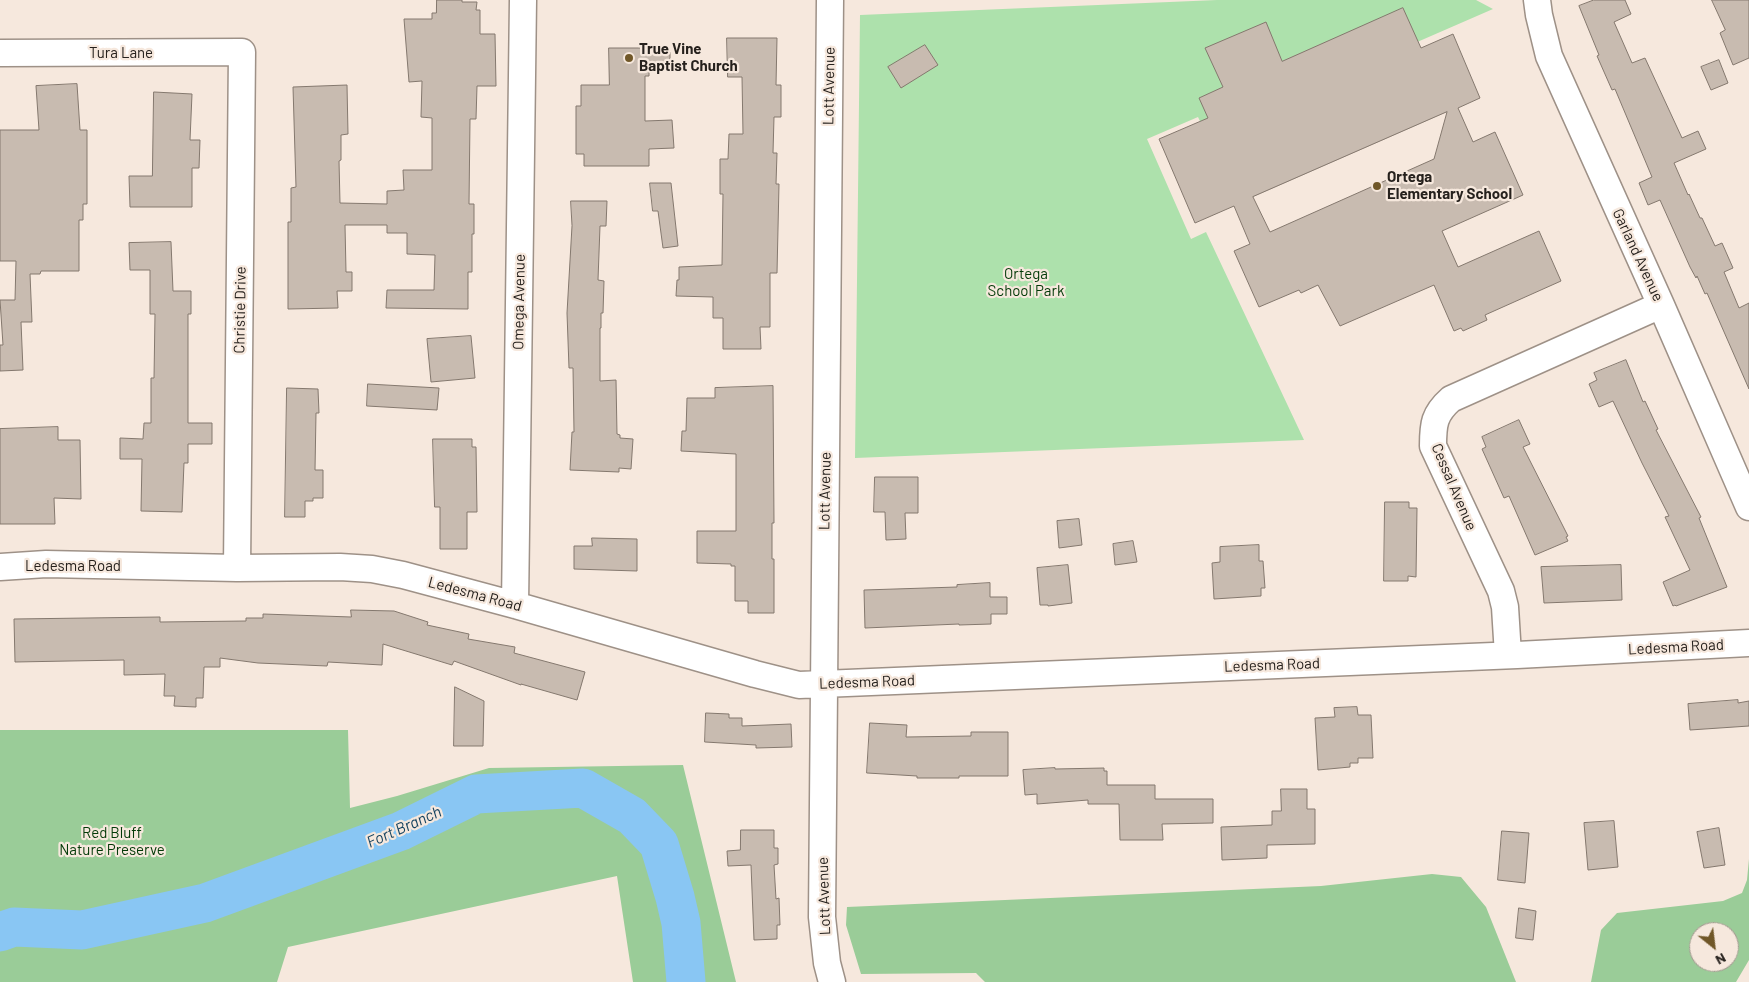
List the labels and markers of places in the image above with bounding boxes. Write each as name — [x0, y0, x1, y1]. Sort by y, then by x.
place label: True Vine Baptist Church — [639, 40, 738, 75]
marker: True Vine Baptist Church — [623, 52, 635, 64]
place label: Ortega Elementary School — [1387, 168, 1512, 203]
marker: Ortega Elementary School — [1371, 180, 1383, 192]

